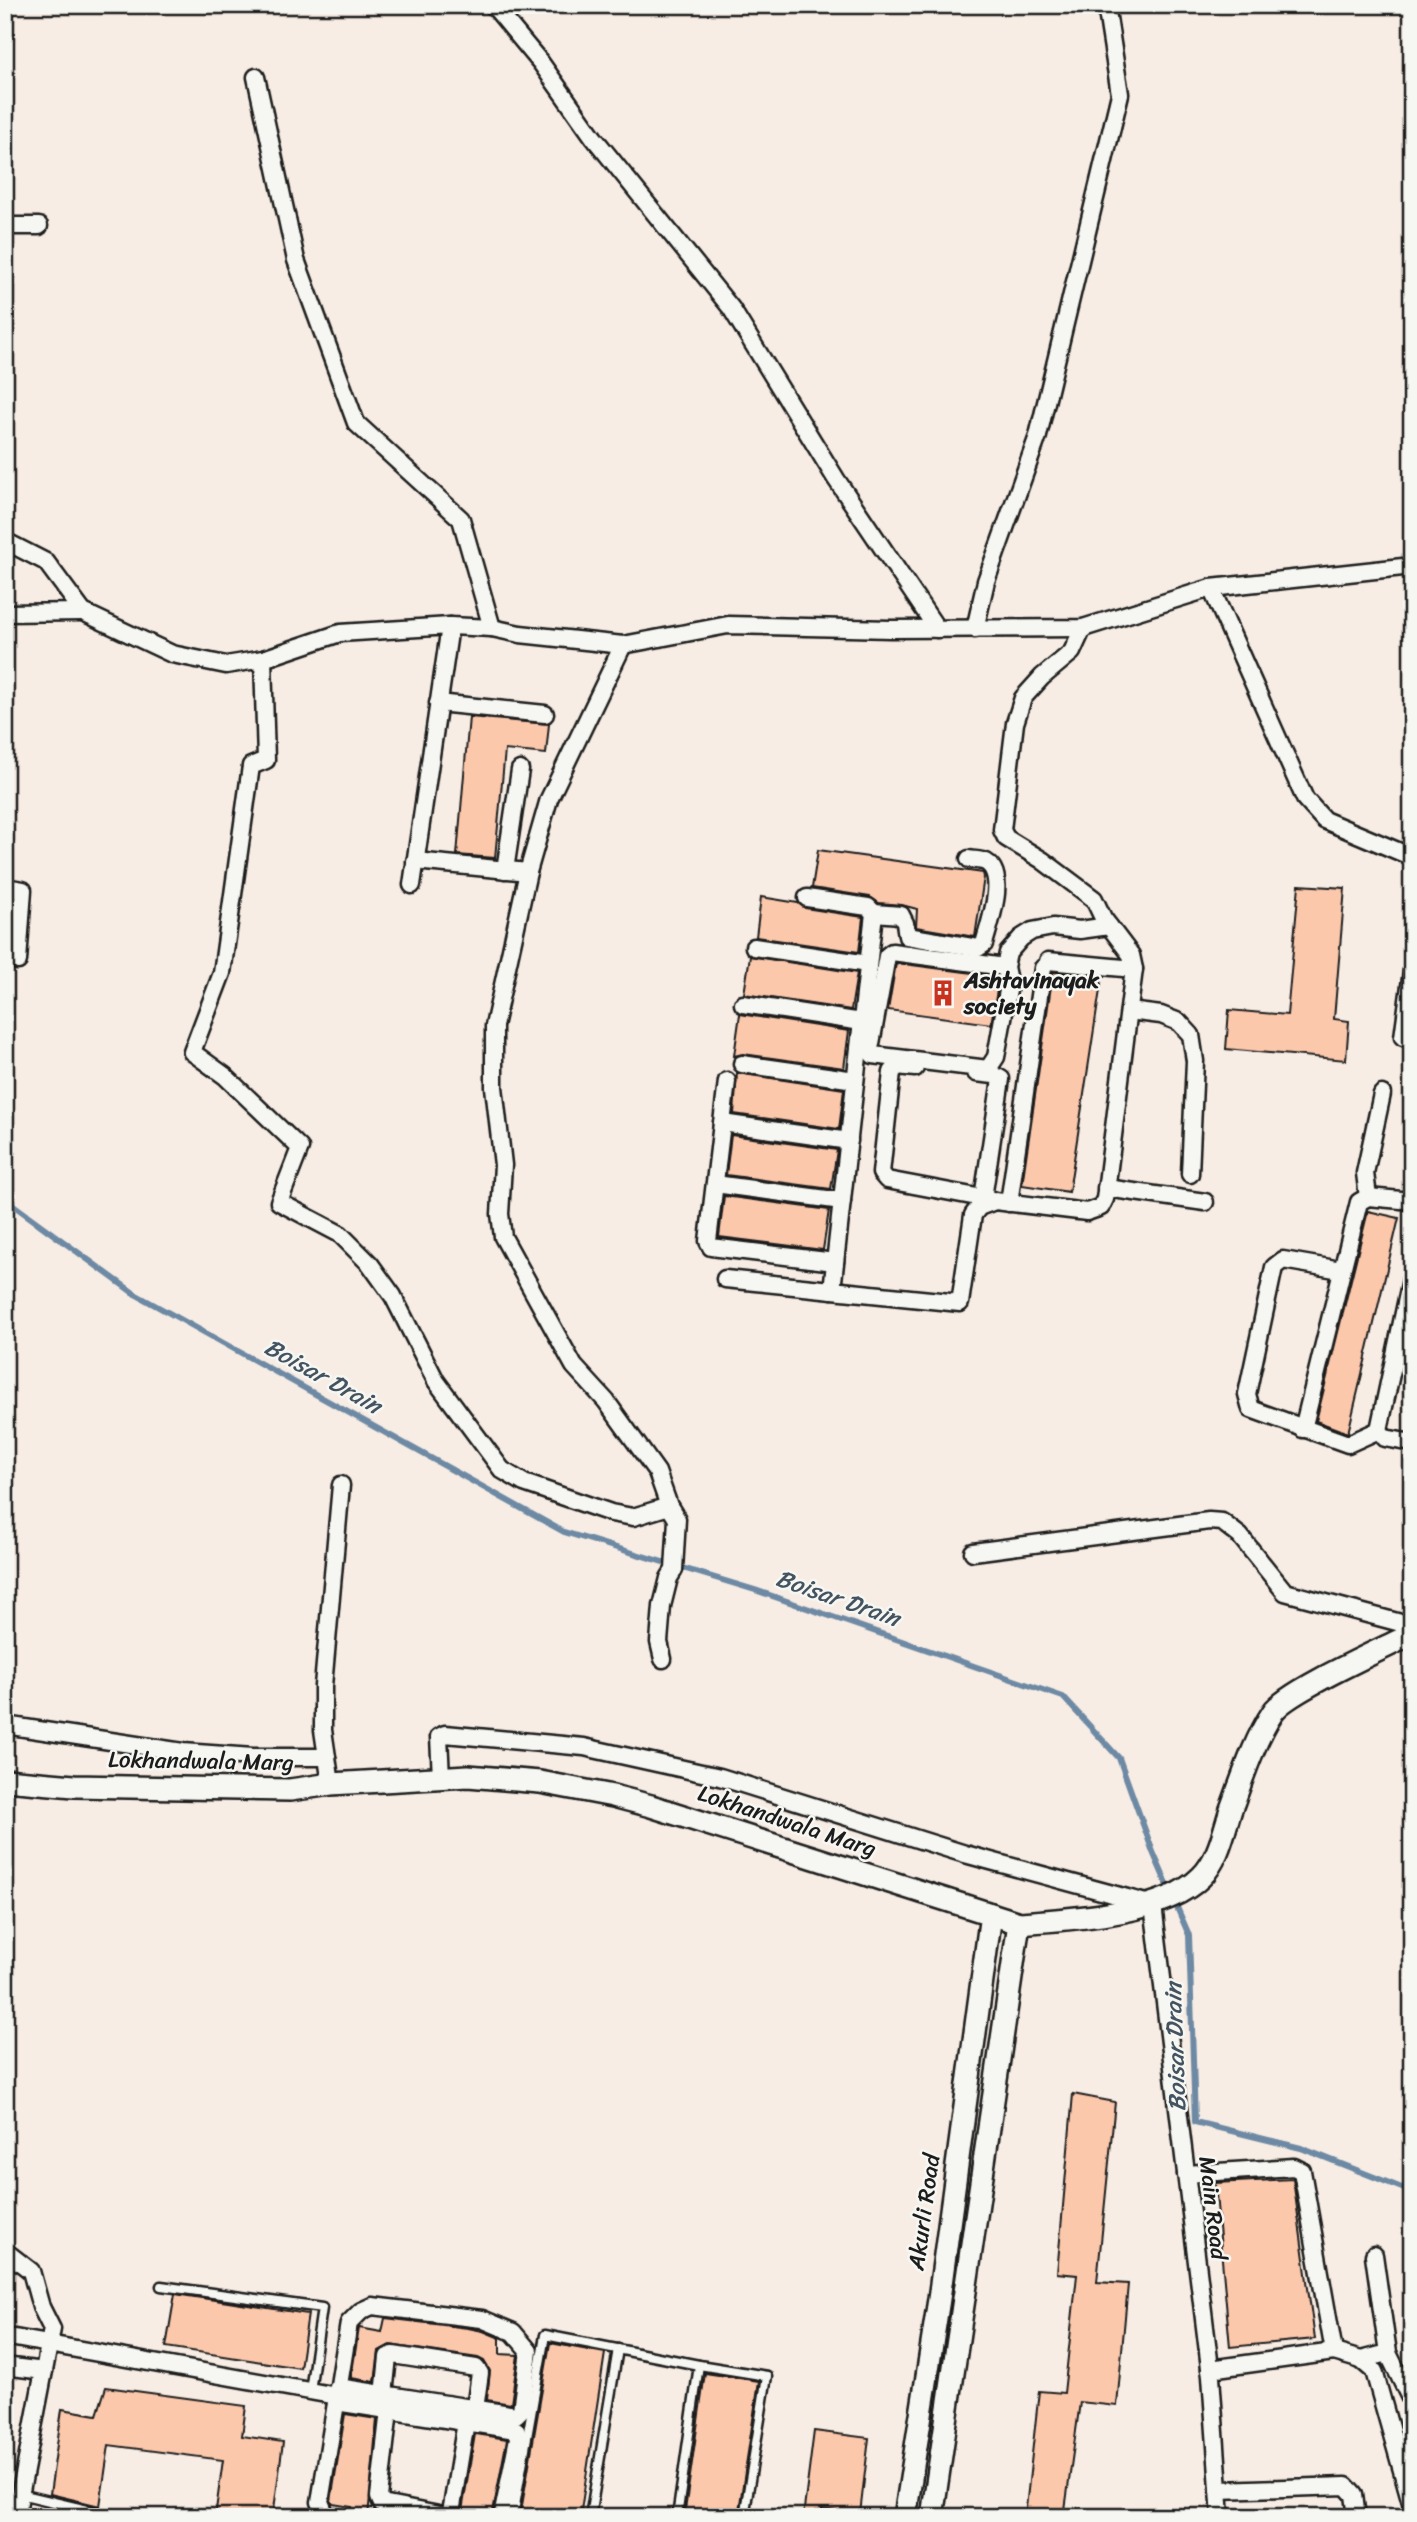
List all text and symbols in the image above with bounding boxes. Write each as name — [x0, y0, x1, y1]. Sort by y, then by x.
place label: Ashtavinayak society — [963, 960, 1100, 1027]
building icon: Ashtavinayak society — [928, 978, 958, 1008]
water label: Boisar Drain — [256, 1326, 392, 1427]
water label: Boisar Drain — [770, 1557, 909, 1640]
street label: Lokhandwala Marg — [108, 1739, 295, 1783]
street label: Lokhandwala Marg — [692, 1773, 882, 1869]
water label: Boisar Drain — [1152, 1979, 1198, 2112]
street label: Akurli Road — [895, 2149, 953, 2274]
street label: Main Road — [1186, 2154, 1240, 2264]

